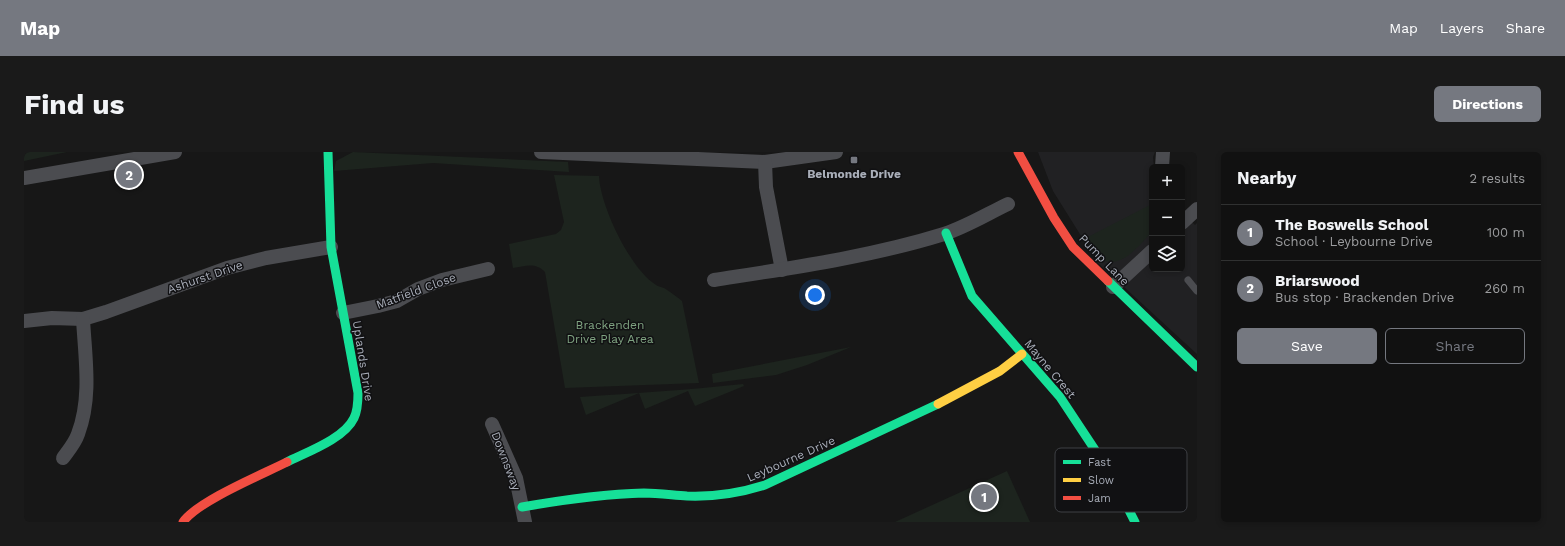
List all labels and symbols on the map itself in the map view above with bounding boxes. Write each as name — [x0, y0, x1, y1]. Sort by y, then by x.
marker: Belmonde Drive — [849, 155, 859, 165]
pin: 2 — [116, 160, 142, 190]
place label: Belmonde Drive — [807, 167, 901, 181]
street label: Pump Lane — [1076, 231, 1132, 289]
street label: Ashurst Drive — [165, 258, 245, 296]
street label: Matfield Close — [374, 270, 458, 312]
your location — [805, 285, 825, 305]
park label: Brackenden Drive Play Area — [566, 318, 654, 346]
street label: Uplands Drive — [350, 320, 376, 402]
street label: Mayne Crest — [1021, 337, 1079, 401]
street label: Downsway — [488, 430, 524, 493]
street label: Leybourne Drive — [745, 433, 837, 485]
legend — [1055, 448, 1187, 512]
text: Fast — [1088, 456, 1111, 469]
text: Slow — [1088, 474, 1114, 487]
pin: 1 — [971, 482, 997, 512]
text: Jam — [1088, 492, 1111, 505]

